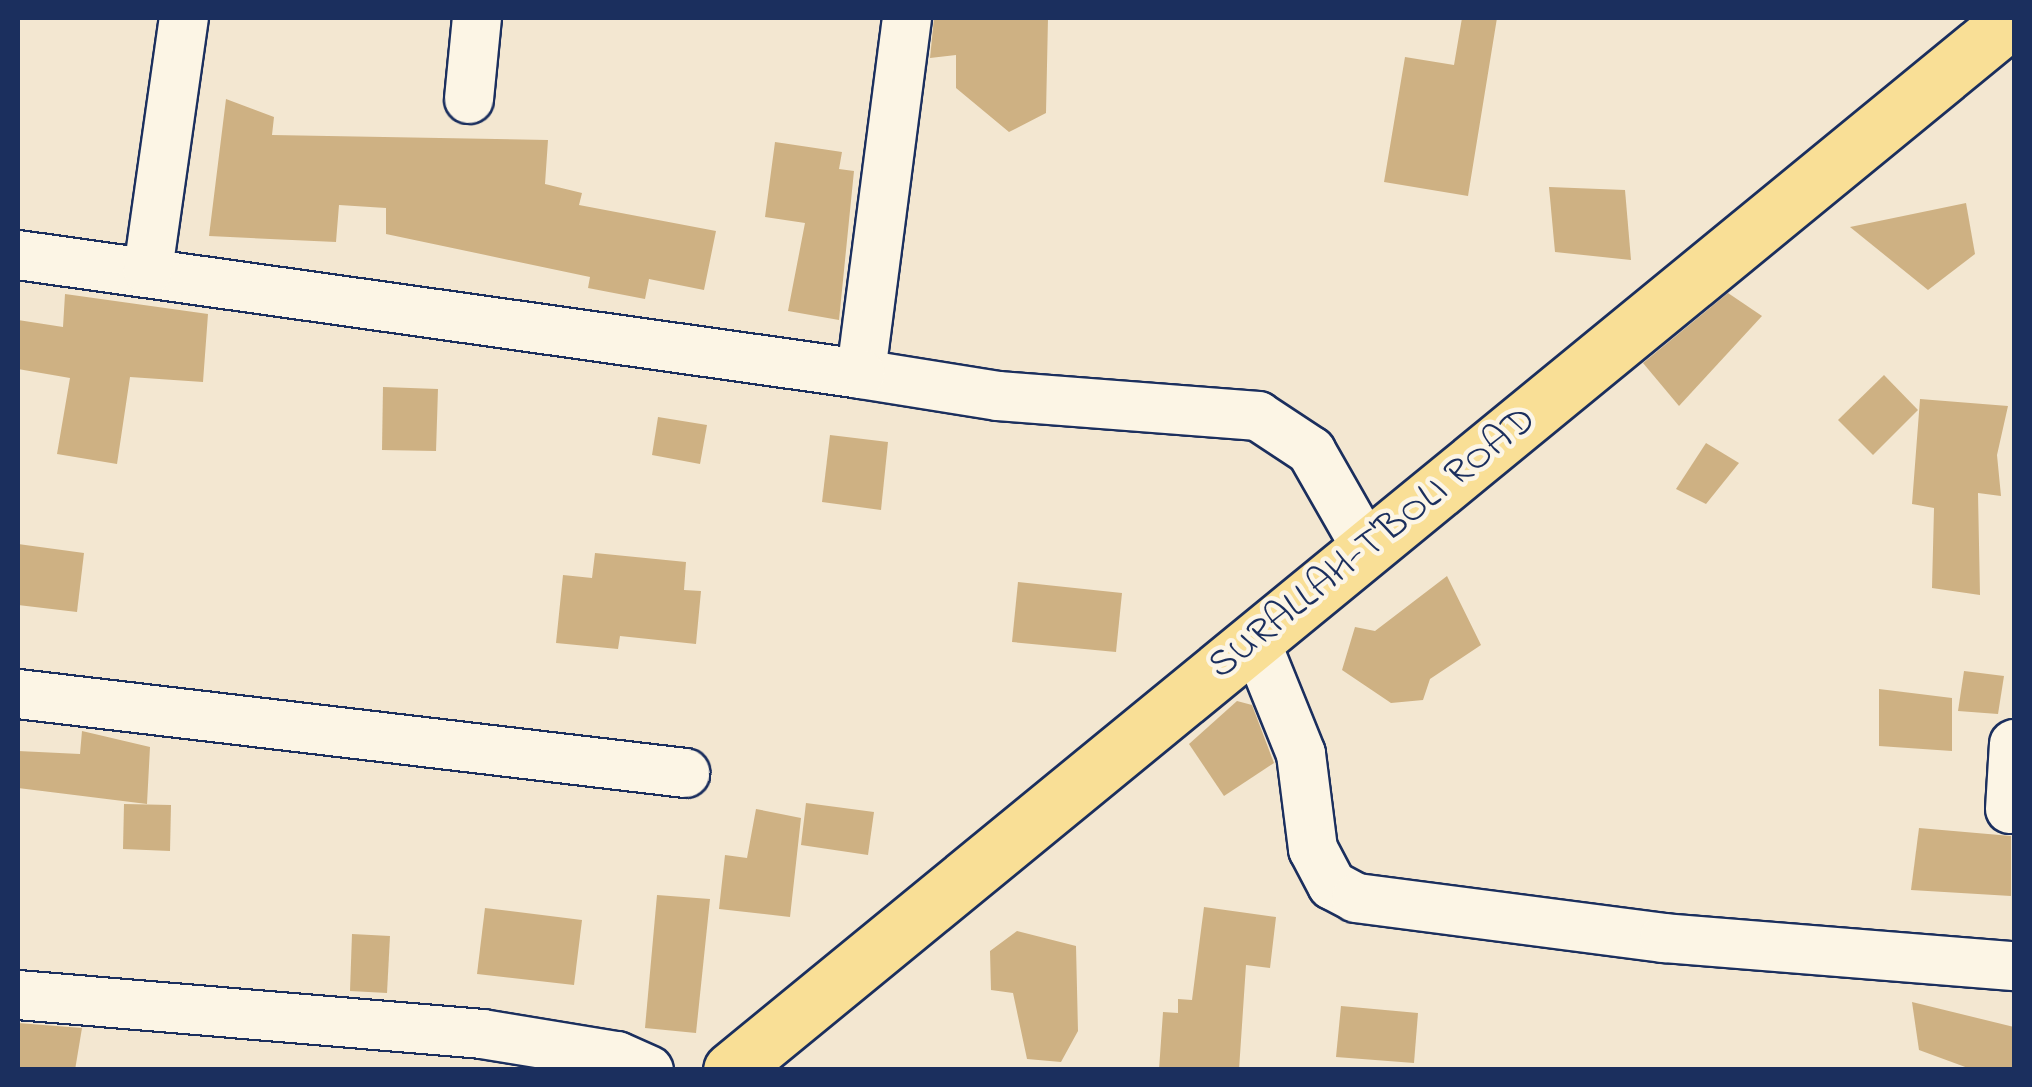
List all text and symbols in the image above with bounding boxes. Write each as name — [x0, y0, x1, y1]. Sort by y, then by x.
street label: SURALLAH-T'BOLI ROAD — [1200, 397, 1546, 691]

